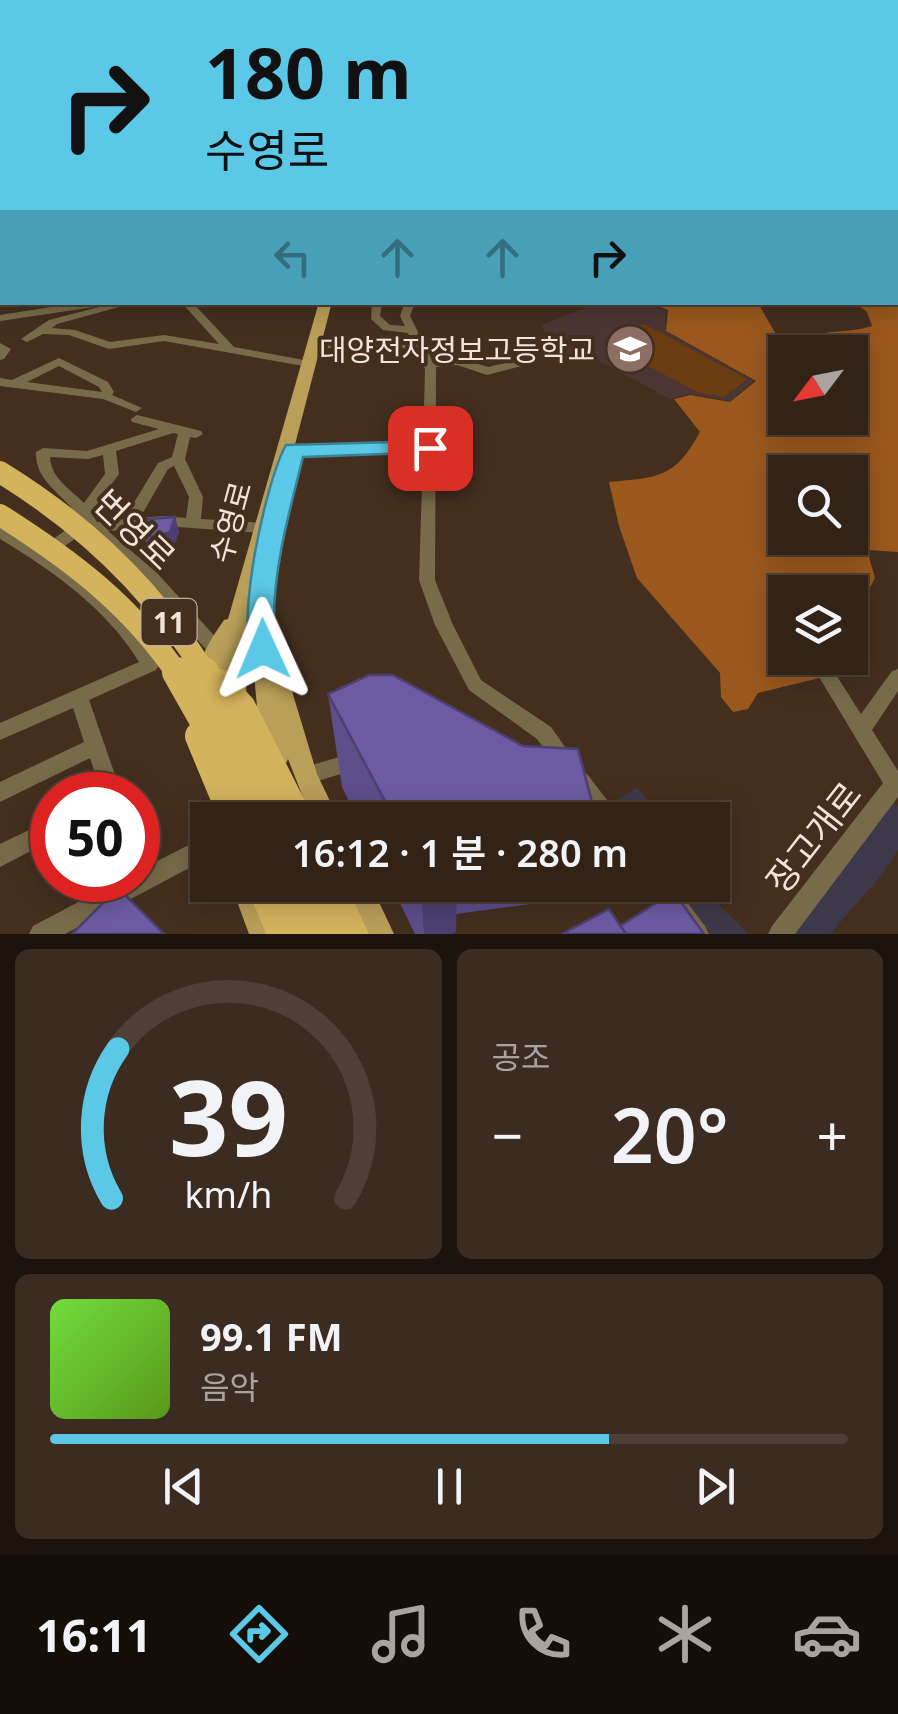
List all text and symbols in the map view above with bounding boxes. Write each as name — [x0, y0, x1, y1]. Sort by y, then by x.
text: 180 m — [205, 24, 412, 120]
icon: right — [40, 40, 170, 170]
text: 수영로 — [205, 119, 329, 180]
icon: left — [265, 230, 320, 285]
icon: ahead — [370, 230, 425, 285]
icon: ahead — [475, 230, 530, 285]
icon: right — [580, 230, 635, 285]
school or university icon: 대양전자정보고등학교 — [604, 323, 656, 375]
place label: 대양전자정보고등학교 — [319, 329, 595, 370]
north arrow — [768, 335, 868, 435]
map controls — [768, 335, 868, 675]
pin — [388, 406, 473, 491]
icon: arrive — [403, 421, 458, 476]
button: search — [768, 455, 868, 555]
street label: 수영로 — [199, 477, 261, 567]
street label: 번영로 — [84, 479, 186, 579]
button: layers — [768, 575, 868, 675]
position arrow — [211, 597, 315, 701]
road number: 11 — [142, 599, 196, 645]
speed limit sign: 50 — [30, 772, 160, 902]
street label: 장고개로 — [755, 772, 871, 902]
text: 16:12 · 1 분 · 280 m — [292, 826, 628, 878]
text: 공조 — [492, 1035, 550, 1078]
text: 39 — [169, 1045, 288, 1186]
text: 20° — [611, 1083, 729, 1185]
text: − — [492, 1097, 523, 1172]
text: + — [817, 1097, 848, 1172]
text: km/h — [184, 1170, 272, 1218]
text: 99.1 FM — [200, 1310, 342, 1362]
text: 음악 — [200, 1365, 259, 1408]
icon: previous — [156, 1459, 211, 1514]
icon: pause — [422, 1459, 477, 1514]
icon: next — [688, 1459, 743, 1514]
icon: directions — [224, 1599, 294, 1669]
icon: music — [366, 1599, 436, 1669]
icon: phone — [508, 1599, 578, 1669]
icon: climate — [650, 1599, 720, 1669]
icon: car — [792, 1599, 862, 1669]
text: 16:11 — [36, 1604, 152, 1665]

